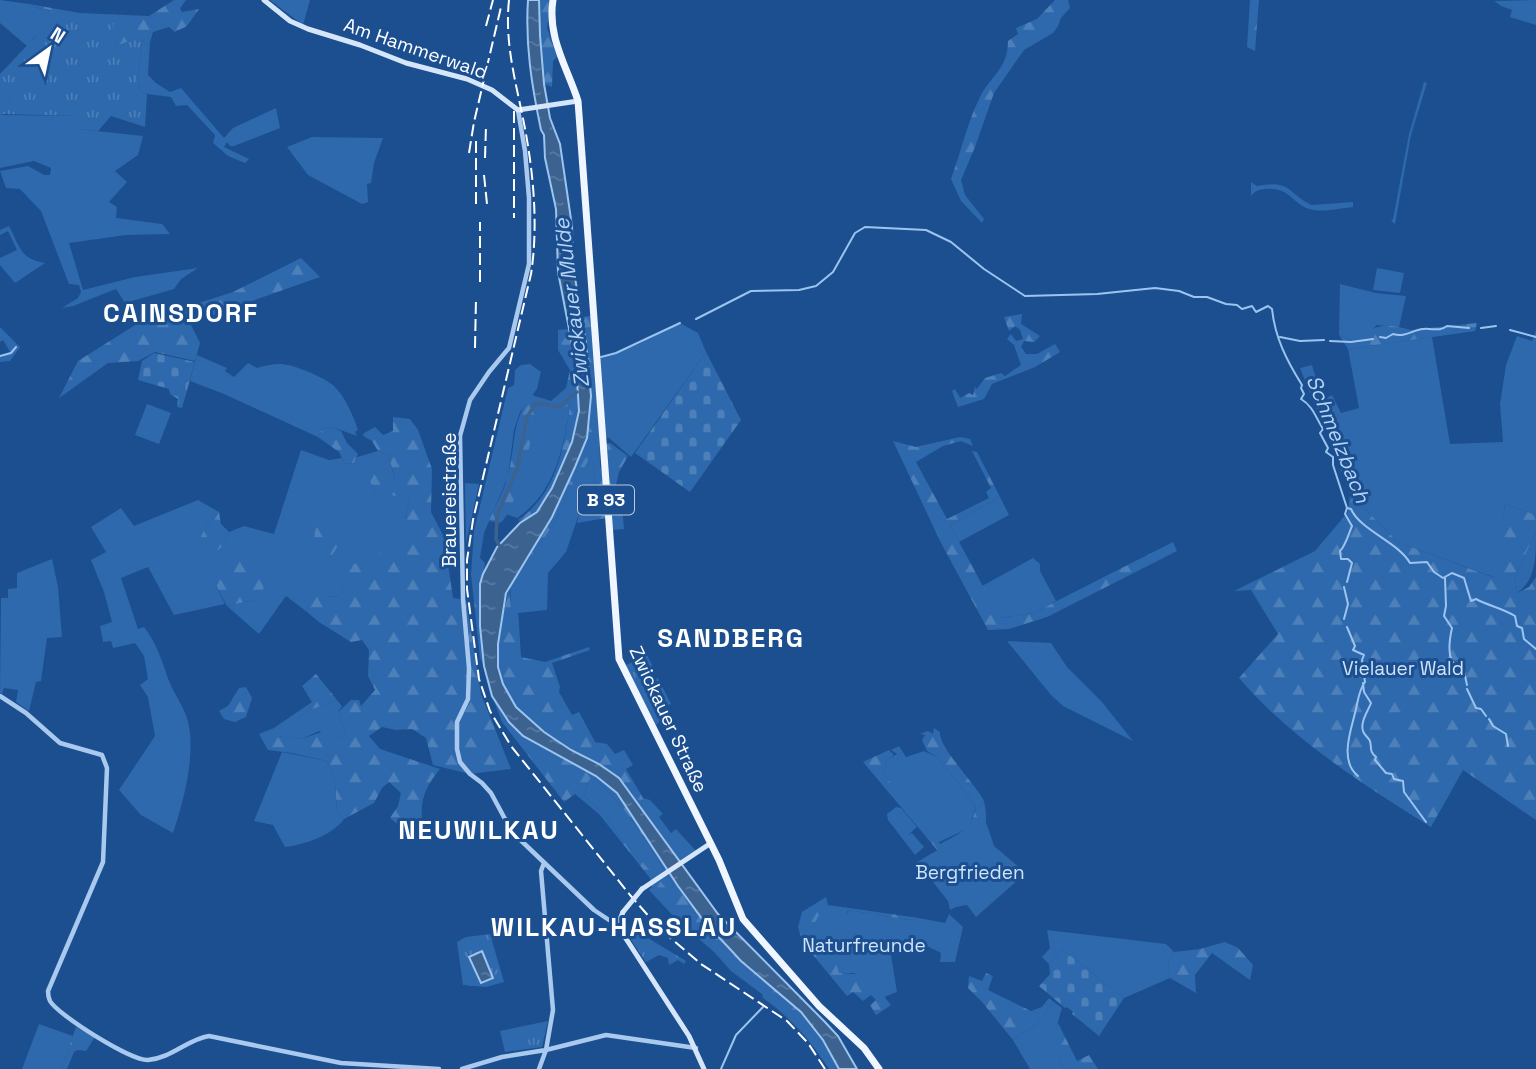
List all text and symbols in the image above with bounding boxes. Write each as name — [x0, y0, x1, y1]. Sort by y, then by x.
street label: Am Hammerwald — [341, 12, 491, 85]
north arrow — [14, 14, 84, 84]
text: N — [46, 21, 70, 49]
water label: Zwickauer Mulde — [548, 215, 595, 389]
district label: CAINSDORF — [103, 296, 259, 330]
water label: Schmelzbach — [1301, 371, 1377, 508]
street label: Brauereistraße — [437, 432, 462, 568]
road number: B 93 — [578, 486, 634, 514]
district label: SANDBERG — [657, 621, 805, 655]
street label: Zwickauer Straße — [624, 642, 713, 797]
park label: Vielauer Wald — [1342, 656, 1464, 681]
district label: NEUWILKAU — [398, 813, 560, 847]
park label: Bergfrieden — [915, 860, 1025, 885]
district label: WILKAU-HASSLAU — [491, 910, 737, 944]
park label: Naturfreunde — [802, 933, 926, 958]

